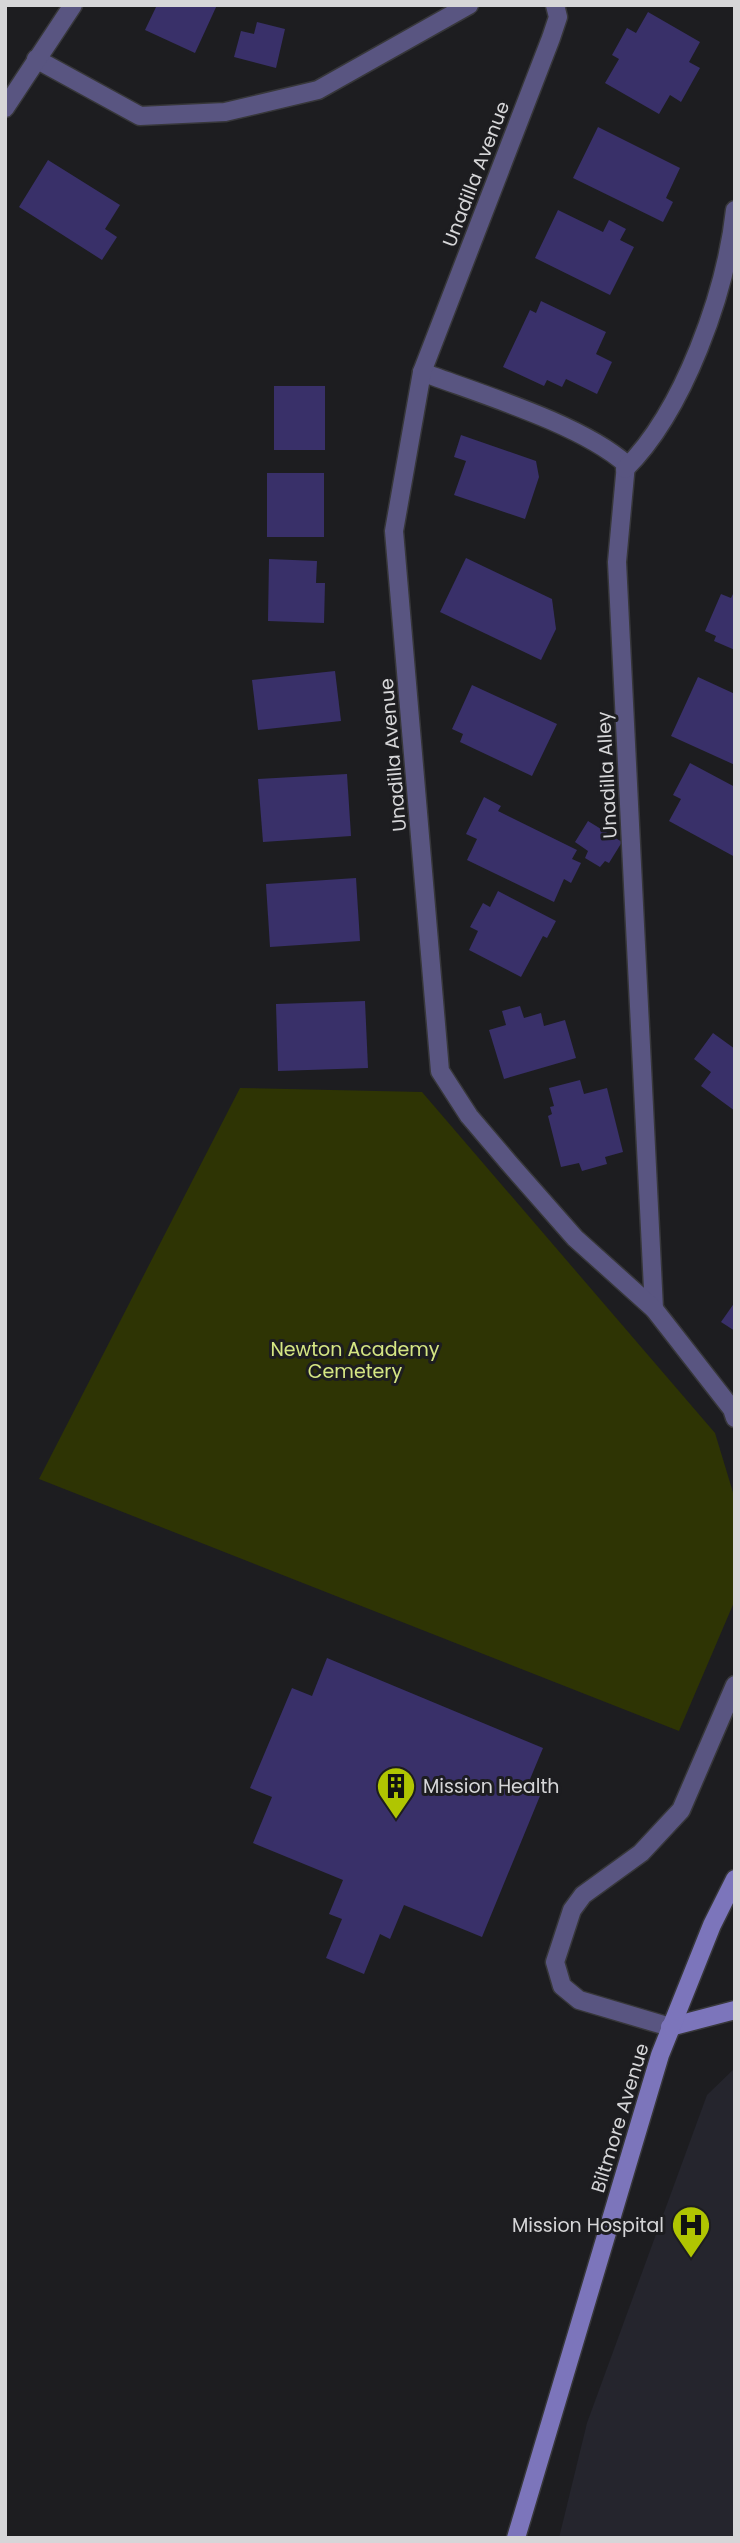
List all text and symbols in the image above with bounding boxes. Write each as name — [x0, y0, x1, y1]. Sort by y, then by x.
street label: Unadilla Avenue — [436, 97, 516, 251]
street label: Unadilla Avenue — [373, 677, 413, 833]
street label: Unadilla Alley — [590, 710, 624, 839]
park label: Newton Academy Cemetery — [270, 1336, 440, 1385]
building icon: Mission Health — [375, 1765, 417, 1820]
place label: Mission Health — [423, 1773, 559, 1800]
street label: Biltmore Avenue — [584, 2040, 656, 2196]
hospital icon: Mission Hospital — [670, 2204, 712, 2259]
place label: Mission Hospital — [512, 2212, 664, 2239]

